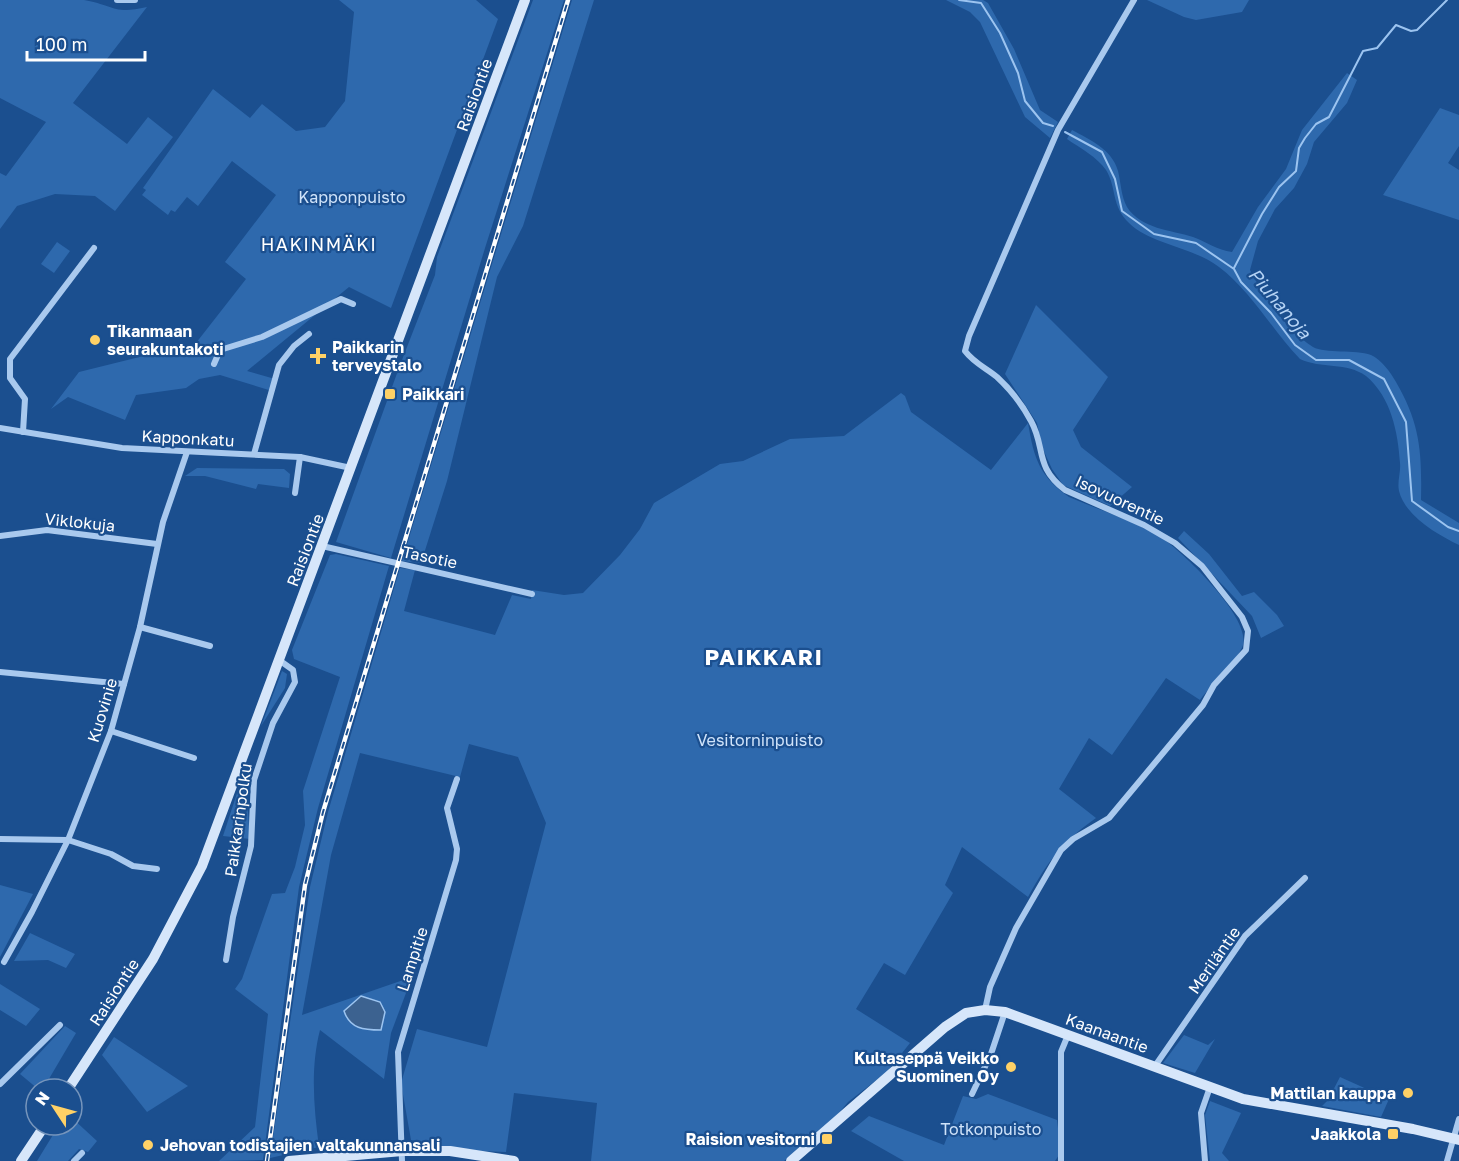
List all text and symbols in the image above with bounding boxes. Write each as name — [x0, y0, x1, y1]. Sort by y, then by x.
scale bar — [27, 24, 146, 62]
text: 100 m — [36, 33, 87, 55]
street label: Raisiontie — [452, 56, 496, 134]
park label: Kapponpuisto — [298, 187, 406, 207]
district label: HAKINMÄKI — [261, 233, 377, 255]
water label: Piuhanoja — [1244, 263, 1316, 343]
place label: Tikanmaan seurakuntakoti — [107, 321, 224, 359]
marker: Tikanmaan seurakuntakoti — [88, 333, 102, 347]
place label: Paikkarin terveystalo — [332, 337, 422, 375]
marker: Paikkarin terveystalo — [309, 347, 327, 365]
place label: Paikkari — [402, 384, 464, 404]
marker: Paikkari — [383, 387, 397, 401]
street label: Kapponkatu — [141, 426, 235, 450]
street label: Isovuorentie — [1072, 471, 1168, 529]
street label: Viklokuja — [44, 508, 116, 536]
street label: Raisiontie — [282, 511, 328, 589]
street label: Tasotie — [401, 541, 459, 573]
district label: PAIKKARI — [704, 643, 824, 670]
street label: Kuovinie — [83, 675, 121, 745]
park label: Vesitorninpuisto — [697, 730, 823, 750]
street label: Paikkarinpolku — [220, 762, 256, 878]
street label: Meriläntie — [1184, 923, 1244, 997]
street label: Lampitie — [392, 924, 432, 994]
street label: Raisiontie — [85, 955, 143, 1029]
street label: Kaanaantie — [1063, 1009, 1151, 1057]
place label: Kultaseppä Veikko Suominen Oy — [854, 1048, 999, 1086]
marker: Kultaseppä Veikko Suominen Oy — [1004, 1060, 1018, 1074]
north arrow — [24, 1077, 84, 1137]
place label: Mattilan kauppa — [1270, 1083, 1396, 1103]
marker: Mattilan kauppa — [1401, 1086, 1415, 1100]
text: N — [30, 1087, 54, 1109]
park label: Totkonpuisto — [941, 1119, 1041, 1139]
place label: Jaakkola — [1311, 1124, 1381, 1144]
marker: Jaakkola — [1386, 1127, 1400, 1141]
place label: Raision vesitorni — [685, 1129, 815, 1149]
marker: Raision vesitorni — [820, 1132, 834, 1146]
place label: Jehovan todistajien valtakunnansali — [160, 1135, 440, 1155]
marker: Jehovan todistajien valtakunnansali — [141, 1138, 155, 1152]

